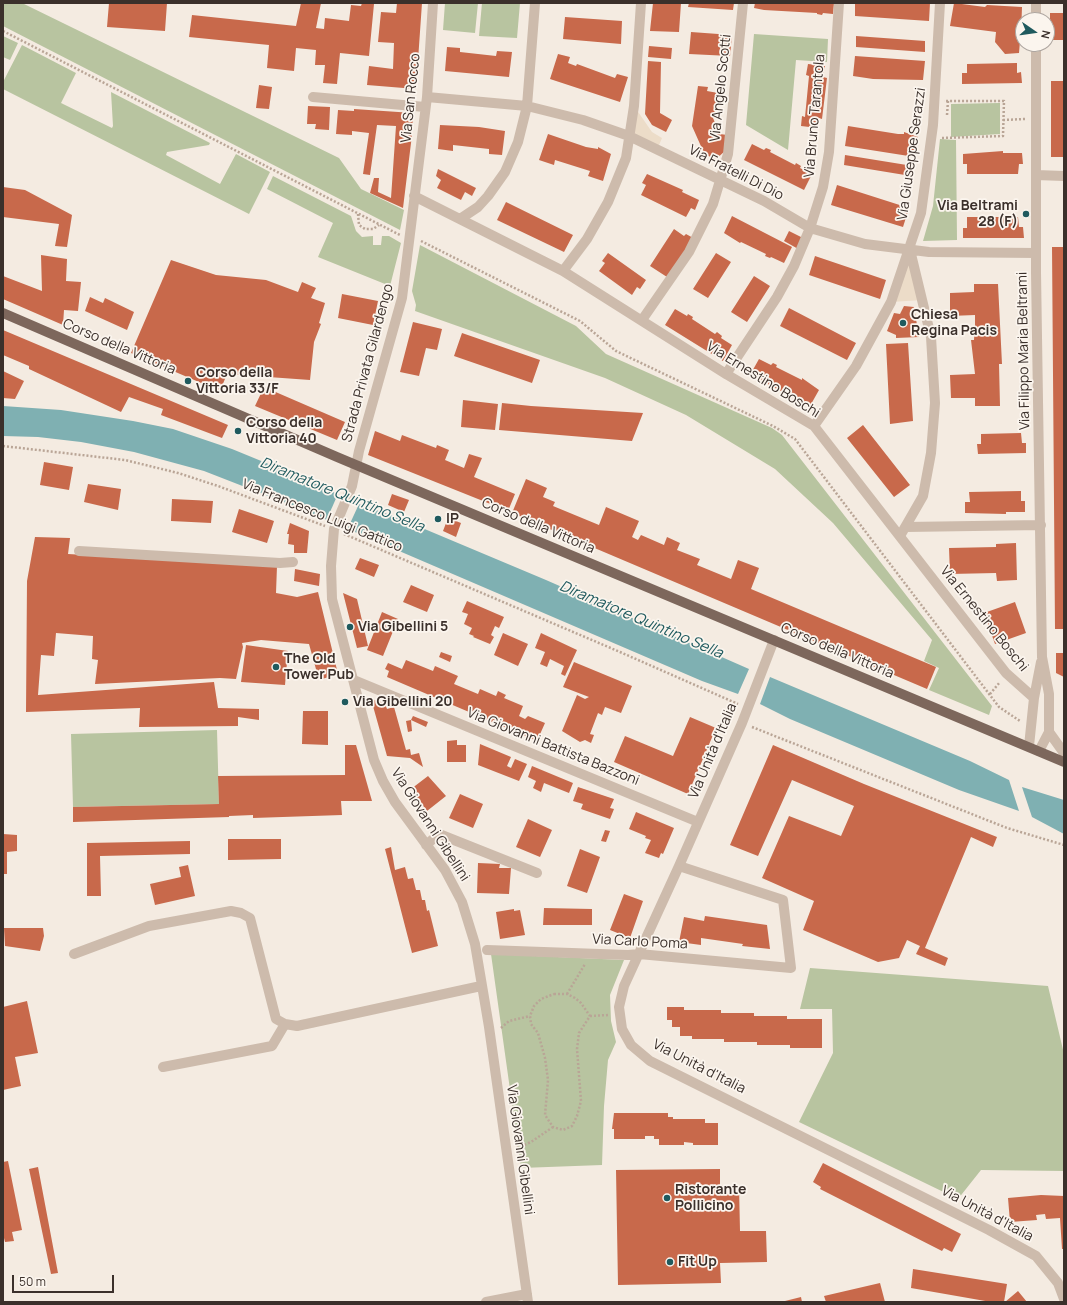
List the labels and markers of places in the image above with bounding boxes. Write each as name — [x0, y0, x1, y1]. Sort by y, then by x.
place label: Via Beltrami 28 (F) — [937, 198, 1018, 230]
marker: Via Beltrami 28 (F) — [1021, 209, 1031, 219]
place label: Chiesa Regina Pacis — [911, 307, 997, 340]
marker: Chiesa Regina Pacis — [898, 318, 908, 328]
place label: Corso della Vittoria 33/F — [196, 365, 279, 398]
marker: Corso della Vittoria 33/F — [183, 376, 193, 386]
place label: Corso della Vittoria 40 — [246, 415, 322, 448]
marker: Corso della Vittoria 40 — [233, 426, 243, 436]
place label: IP — [446, 511, 459, 527]
marker: IP — [433, 514, 443, 524]
place label: Via Gibellini 5 — [358, 619, 448, 635]
marker: Via Gibellini 5 — [345, 622, 355, 632]
place label: The Old Tower Pub — [284, 651, 354, 684]
marker: The Old Tower Pub — [271, 662, 281, 672]
place label: Via Gibellini 20 — [353, 694, 453, 710]
marker: Via Gibellini 20 — [340, 697, 350, 707]
place label: Ristorante Pollicino — [675, 1182, 746, 1214]
marker: Ristorante Pollicino — [662, 1193, 672, 1203]
place label: Fit Up — [678, 1254, 717, 1270]
marker: Fit Up — [665, 1257, 675, 1267]

